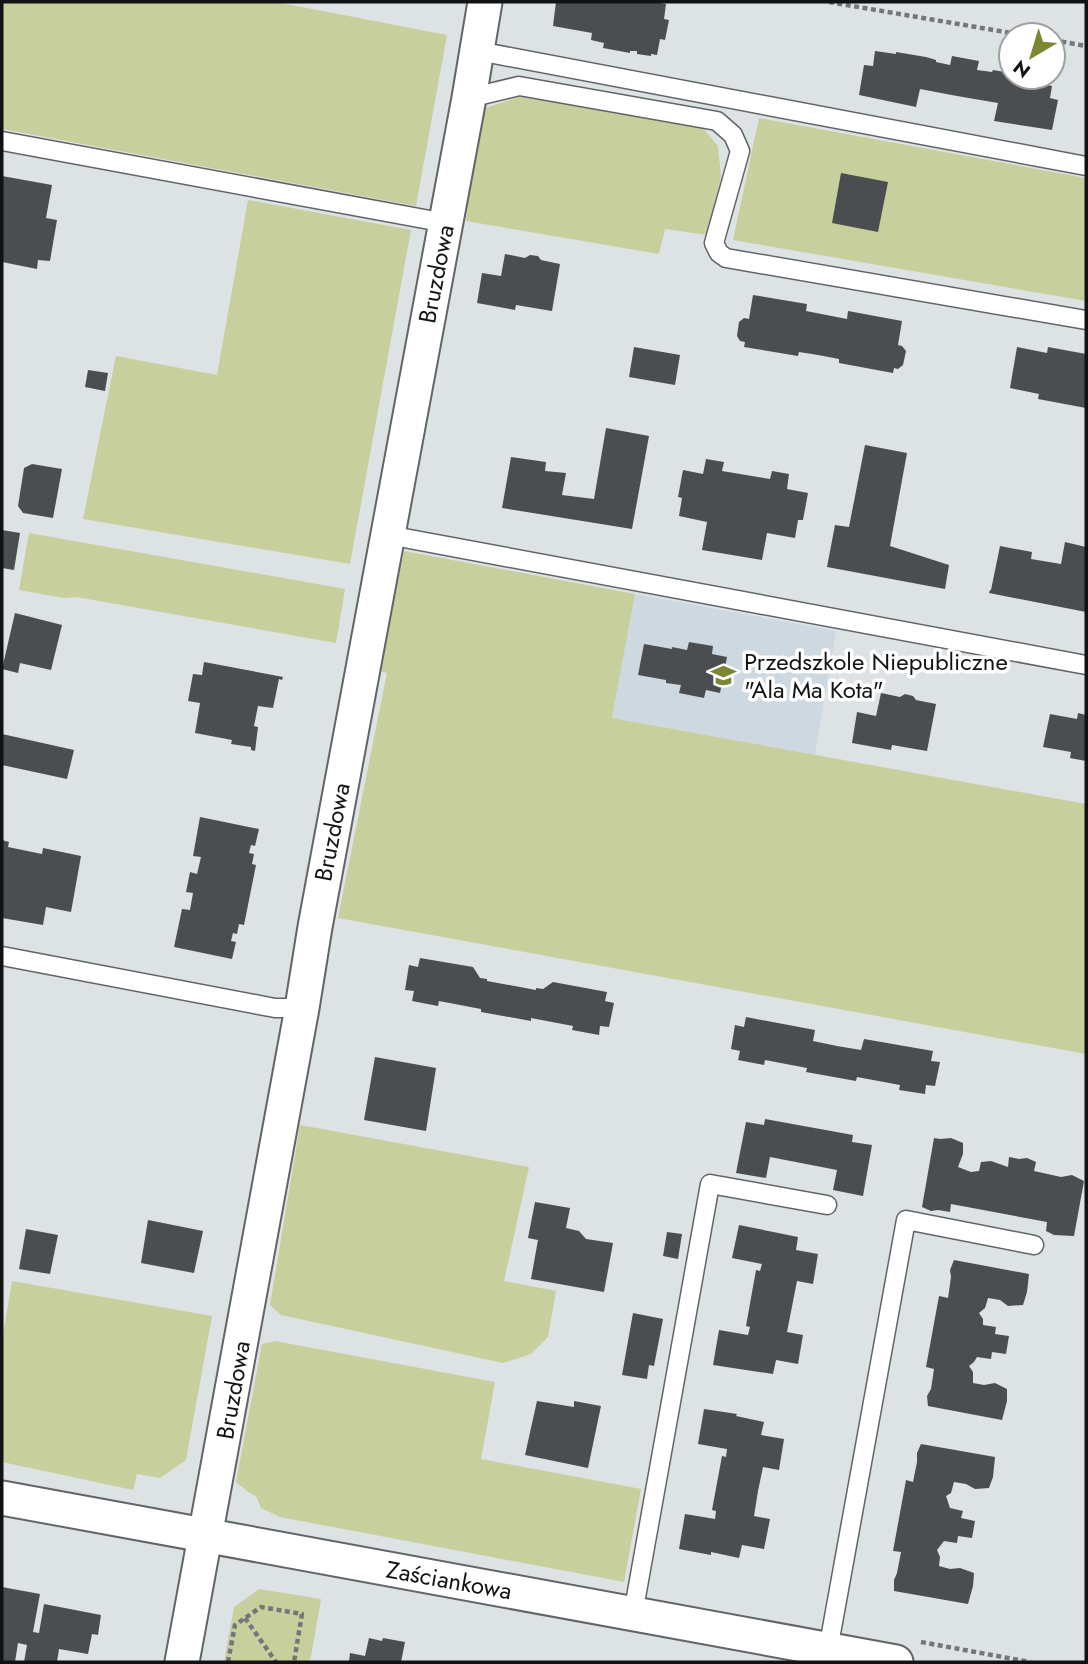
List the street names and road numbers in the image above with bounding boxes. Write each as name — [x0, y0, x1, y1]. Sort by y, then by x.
street label: Bruzdowa — [409, 222, 463, 326]
street label: Bruzdowa — [305, 780, 359, 884]
street label: Bruzdowa — [207, 1338, 259, 1442]
street label: Zaściankowa — [383, 1552, 515, 1608]

